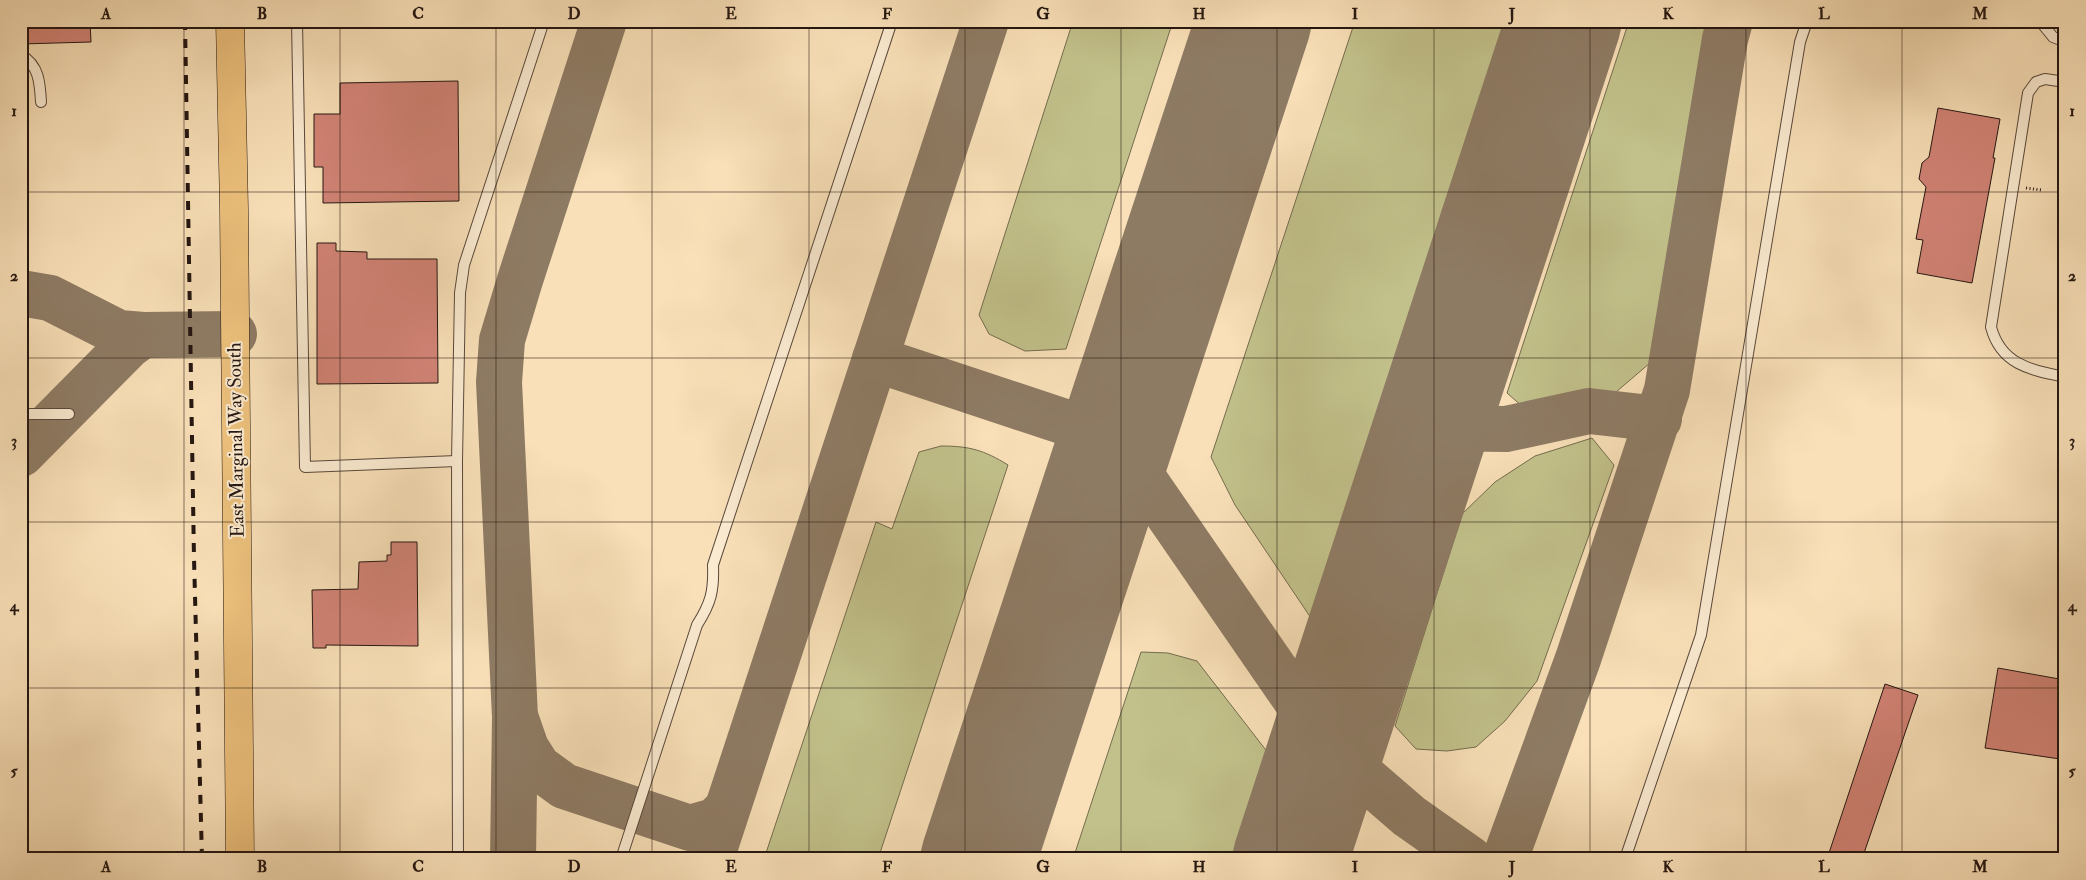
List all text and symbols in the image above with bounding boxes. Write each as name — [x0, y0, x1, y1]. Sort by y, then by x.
text: A — [100, 4, 112, 24]
text: B — [257, 4, 267, 24]
text: C — [412, 4, 424, 24]
text: D — [567, 4, 581, 24]
text: E — [725, 4, 737, 24]
text: F — [882, 4, 892, 24]
text: G — [1036, 4, 1050, 24]
text: H — [1192, 4, 1206, 24]
text: I — [1352, 4, 1359, 24]
text: J — [1508, 4, 1516, 25]
text: K — [1662, 4, 1674, 24]
text: L — [1818, 4, 1830, 24]
text: M — [1971, 4, 1988, 24]
text: 1 — [11, 101, 17, 121]
text: 1 — [2069, 101, 2075, 121]
text: 2 — [10, 266, 18, 286]
text: 2 — [2068, 266, 2076, 286]
street label: East Marginal Way South — [222, 342, 250, 538]
text: 3 — [11, 431, 17, 451]
text: 3 — [2069, 431, 2075, 451]
text: 4 — [9, 596, 20, 616]
text: 4 — [2067, 596, 2078, 616]
text: 5 — [10, 761, 18, 781]
text: 5 — [2068, 761, 2076, 781]
text: A — [100, 857, 112, 877]
text: B — [257, 857, 267, 877]
text: C — [412, 857, 424, 877]
text: D — [567, 857, 581, 877]
text: E — [725, 857, 737, 877]
text: F — [882, 857, 892, 877]
text: G — [1036, 857, 1050, 877]
text: H — [1192, 857, 1206, 877]
text: I — [1352, 857, 1359, 877]
text: J — [1508, 857, 1516, 878]
text: K — [1662, 857, 1674, 877]
text: L — [1818, 857, 1830, 877]
text: M — [1971, 857, 1988, 877]

